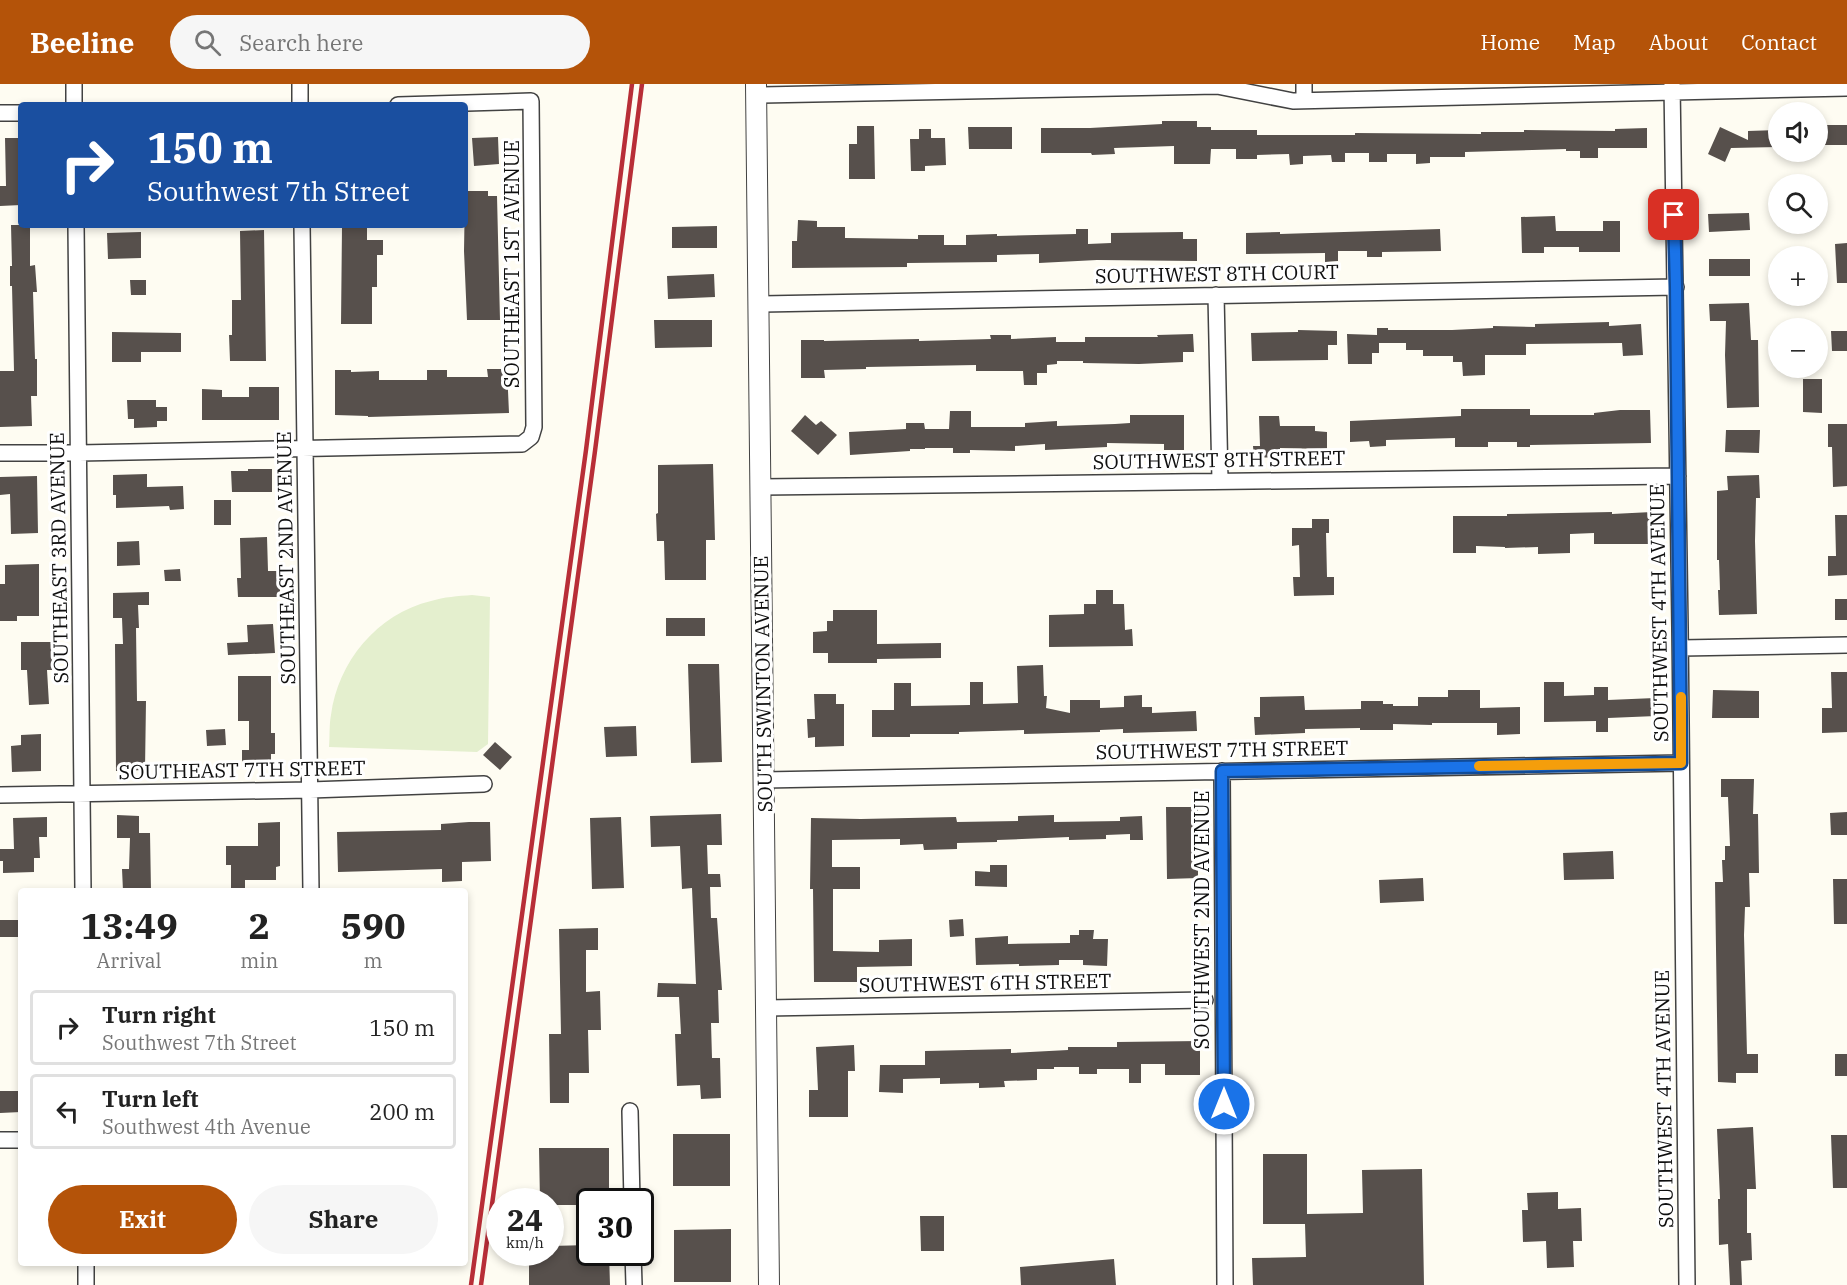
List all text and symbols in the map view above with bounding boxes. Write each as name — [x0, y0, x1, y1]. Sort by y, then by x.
search box — [170, 15, 590, 69]
text: Beeline — [30, 24, 134, 61]
icon: search — [191, 26, 224, 59]
text: Search here — [239, 28, 363, 57]
text: Home — [1480, 28, 1540, 56]
text: Map — [1573, 28, 1616, 56]
text: About — [1649, 28, 1708, 56]
text: Contact — [1741, 28, 1817, 56]
map controls — [1768, 102, 1828, 378]
button: sound — [1768, 102, 1828, 162]
text: 150 m — [147, 120, 273, 175]
icon: right — [48, 126, 126, 204]
street label: SOUTHEAST 1ST AVENUE — [498, 140, 525, 388]
text: Southwest 7th Street — [147, 173, 410, 208]
button: search — [1768, 174, 1828, 234]
pin — [1648, 189, 1699, 240]
icon: arrive — [1657, 198, 1690, 231]
button: + — [1768, 246, 1828, 306]
street label: SOUTHWEST 8TH COURT — [1095, 258, 1339, 289]
button: − — [1768, 318, 1828, 378]
street label: SOUTHEAST 2ND AVENUE — [270, 431, 301, 685]
street label: SOUTHEAST 3RD AVENUE — [43, 432, 74, 684]
street label: SOUTHWEST 8TH STREET — [1092, 444, 1346, 475]
street label: SOUTHWEST 4TH AVENUE — [1643, 484, 1674, 742]
street label: SOUTH SWINTON AVENUE — [747, 555, 778, 813]
street label: SOUTHWEST 7TH STREET — [1095, 734, 1349, 765]
street label: SOUTHEAST 7TH STREET — [118, 754, 366, 785]
street label: SOUTHWEST 2ND AVENUE — [1188, 790, 1215, 1050]
text: 13:49 — [80, 902, 178, 949]
text: 2 — [248, 902, 270, 949]
text: 590 — [341, 902, 406, 949]
text: Arrival — [97, 947, 162, 974]
text: min — [240, 947, 278, 974]
text: m — [364, 947, 383, 974]
street label: SOUTHWEST 6TH STREET — [858, 967, 1112, 998]
street label: SOUTHWEST 4TH AVENUE — [1648, 970, 1679, 1228]
text: Turn right — [102, 1000, 216, 1029]
icon: right — [51, 1011, 84, 1044]
text: 150 m — [369, 1013, 435, 1042]
text: Southwest 7th Street — [102, 1029, 297, 1056]
position arrow — [1192, 1072, 1256, 1136]
text: Turn left — [102, 1084, 198, 1113]
icon: left — [51, 1095, 84, 1128]
text: 200 m — [369, 1097, 435, 1126]
text: Southwest 4th Avenue — [102, 1113, 311, 1140]
button: Exit — [48, 1185, 237, 1254]
button: Share — [249, 1185, 438, 1254]
speed limit sign: 30 — [576, 1188, 654, 1266]
text: 24 — [507, 1200, 543, 1239]
text: km/h — [506, 1233, 544, 1252]

